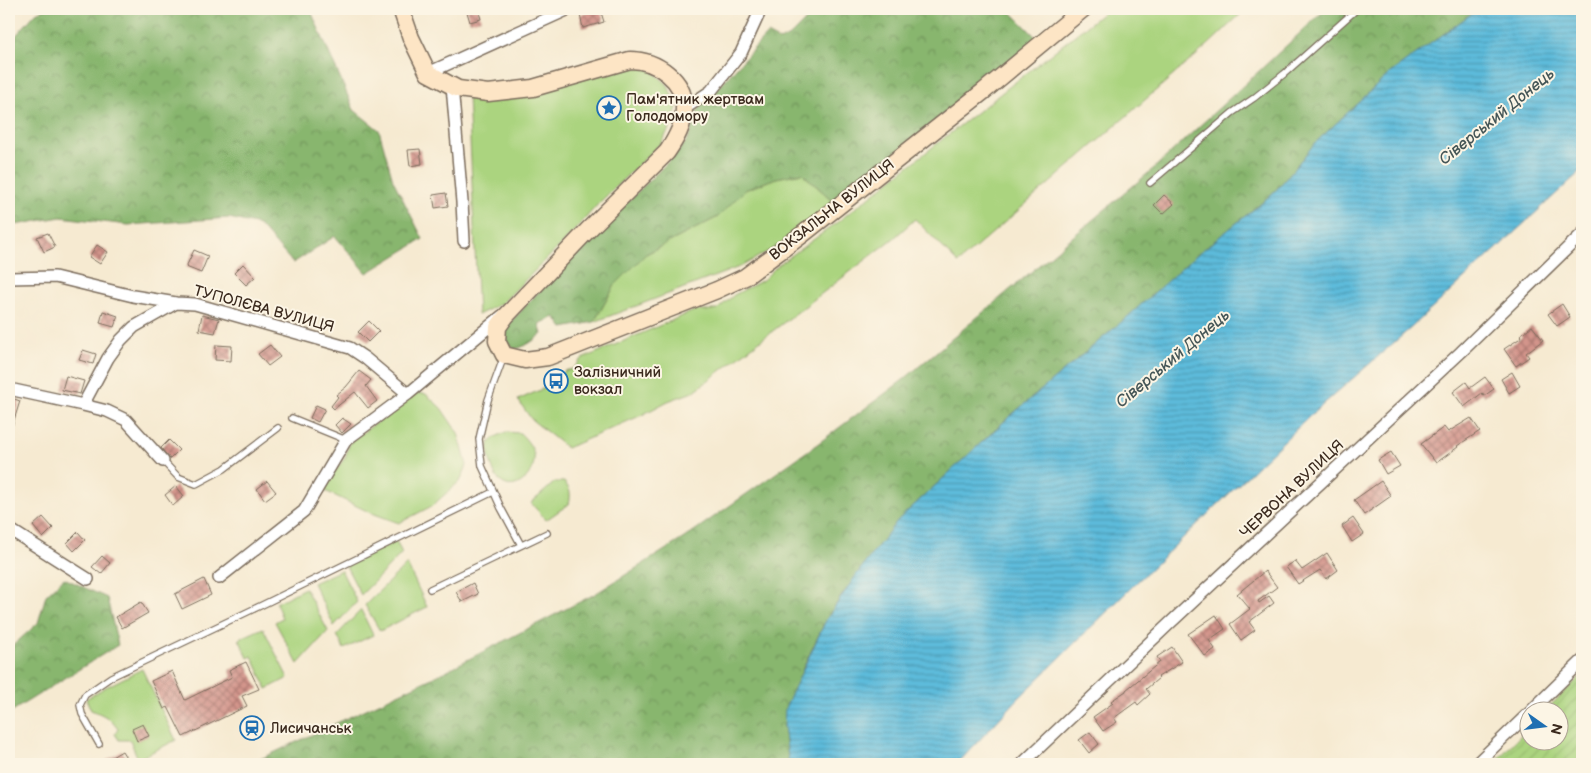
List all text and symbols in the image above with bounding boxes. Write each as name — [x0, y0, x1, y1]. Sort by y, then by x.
water label: Сіверський Донець — [1436, 65, 1558, 169]
place label: Пам'ятник жертвам Голодомору — [626, 90, 764, 126]
place icon: Пам'ятник жертвам Голодомору — [596, 95, 622, 121]
street label: ВОКЗАЛЬНА ВУЛИЦЯ — [766, 155, 898, 265]
street label: ТУПОЛЄВА ВУЛИЦЯ — [192, 281, 336, 337]
water label: Сіверський Донець — [1112, 306, 1234, 412]
place label: Залізничний вокзал — [574, 363, 661, 399]
bus stop icon: Залізничний вокзал — [543, 368, 569, 394]
street label: ЧЕРВОНА ВУЛИЦЯ — [1236, 436, 1348, 542]
north arrow — [1518, 700, 1568, 750]
station icon: Лисичанськ — [239, 715, 265, 741]
place label: Лисичанськ — [269, 719, 352, 738]
text: N — [1547, 722, 1566, 736]

